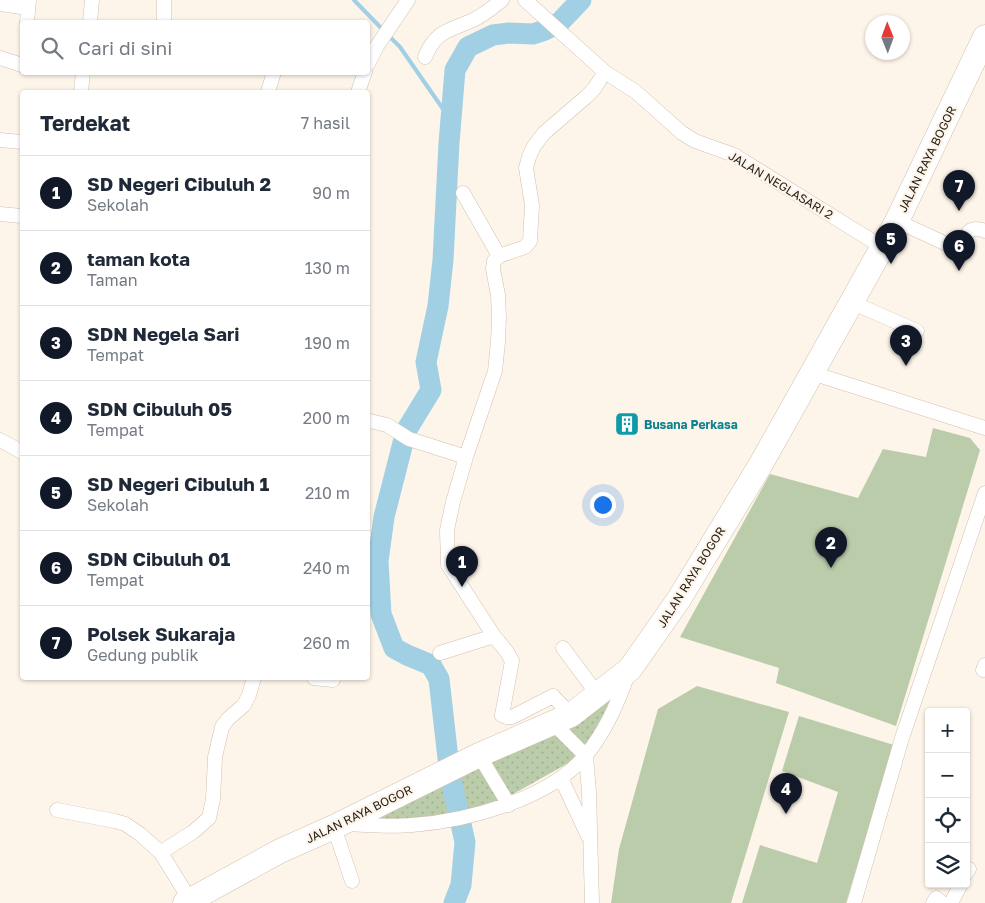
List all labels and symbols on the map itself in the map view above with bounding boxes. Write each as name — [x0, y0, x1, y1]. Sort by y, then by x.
north arrow — [865, 15, 910, 60]
street label: JALAN RAYA BOGOR — [895, 103, 959, 215]
street label: JALAN NEGLASARI 2 — [726, 148, 836, 222]
pin: 7 — [943, 170, 975, 211]
pin: 5 — [875, 223, 907, 264]
pin: 6 — [943, 230, 975, 271]
pin: 3 — [890, 325, 922, 366]
building icon: Busana Perkasa — [614, 411, 640, 437]
place label: Busana Perkasa — [644, 417, 738, 432]
your location — [590, 492, 616, 518]
street label: JALAN RAYA BOGOR — [654, 524, 728, 630]
pin: 2 — [815, 527, 847, 568]
pin: 1 — [446, 546, 478, 587]
pin: 4 — [770, 773, 802, 814]
street label: JALAN RAYA BOGOR — [303, 782, 415, 846]

